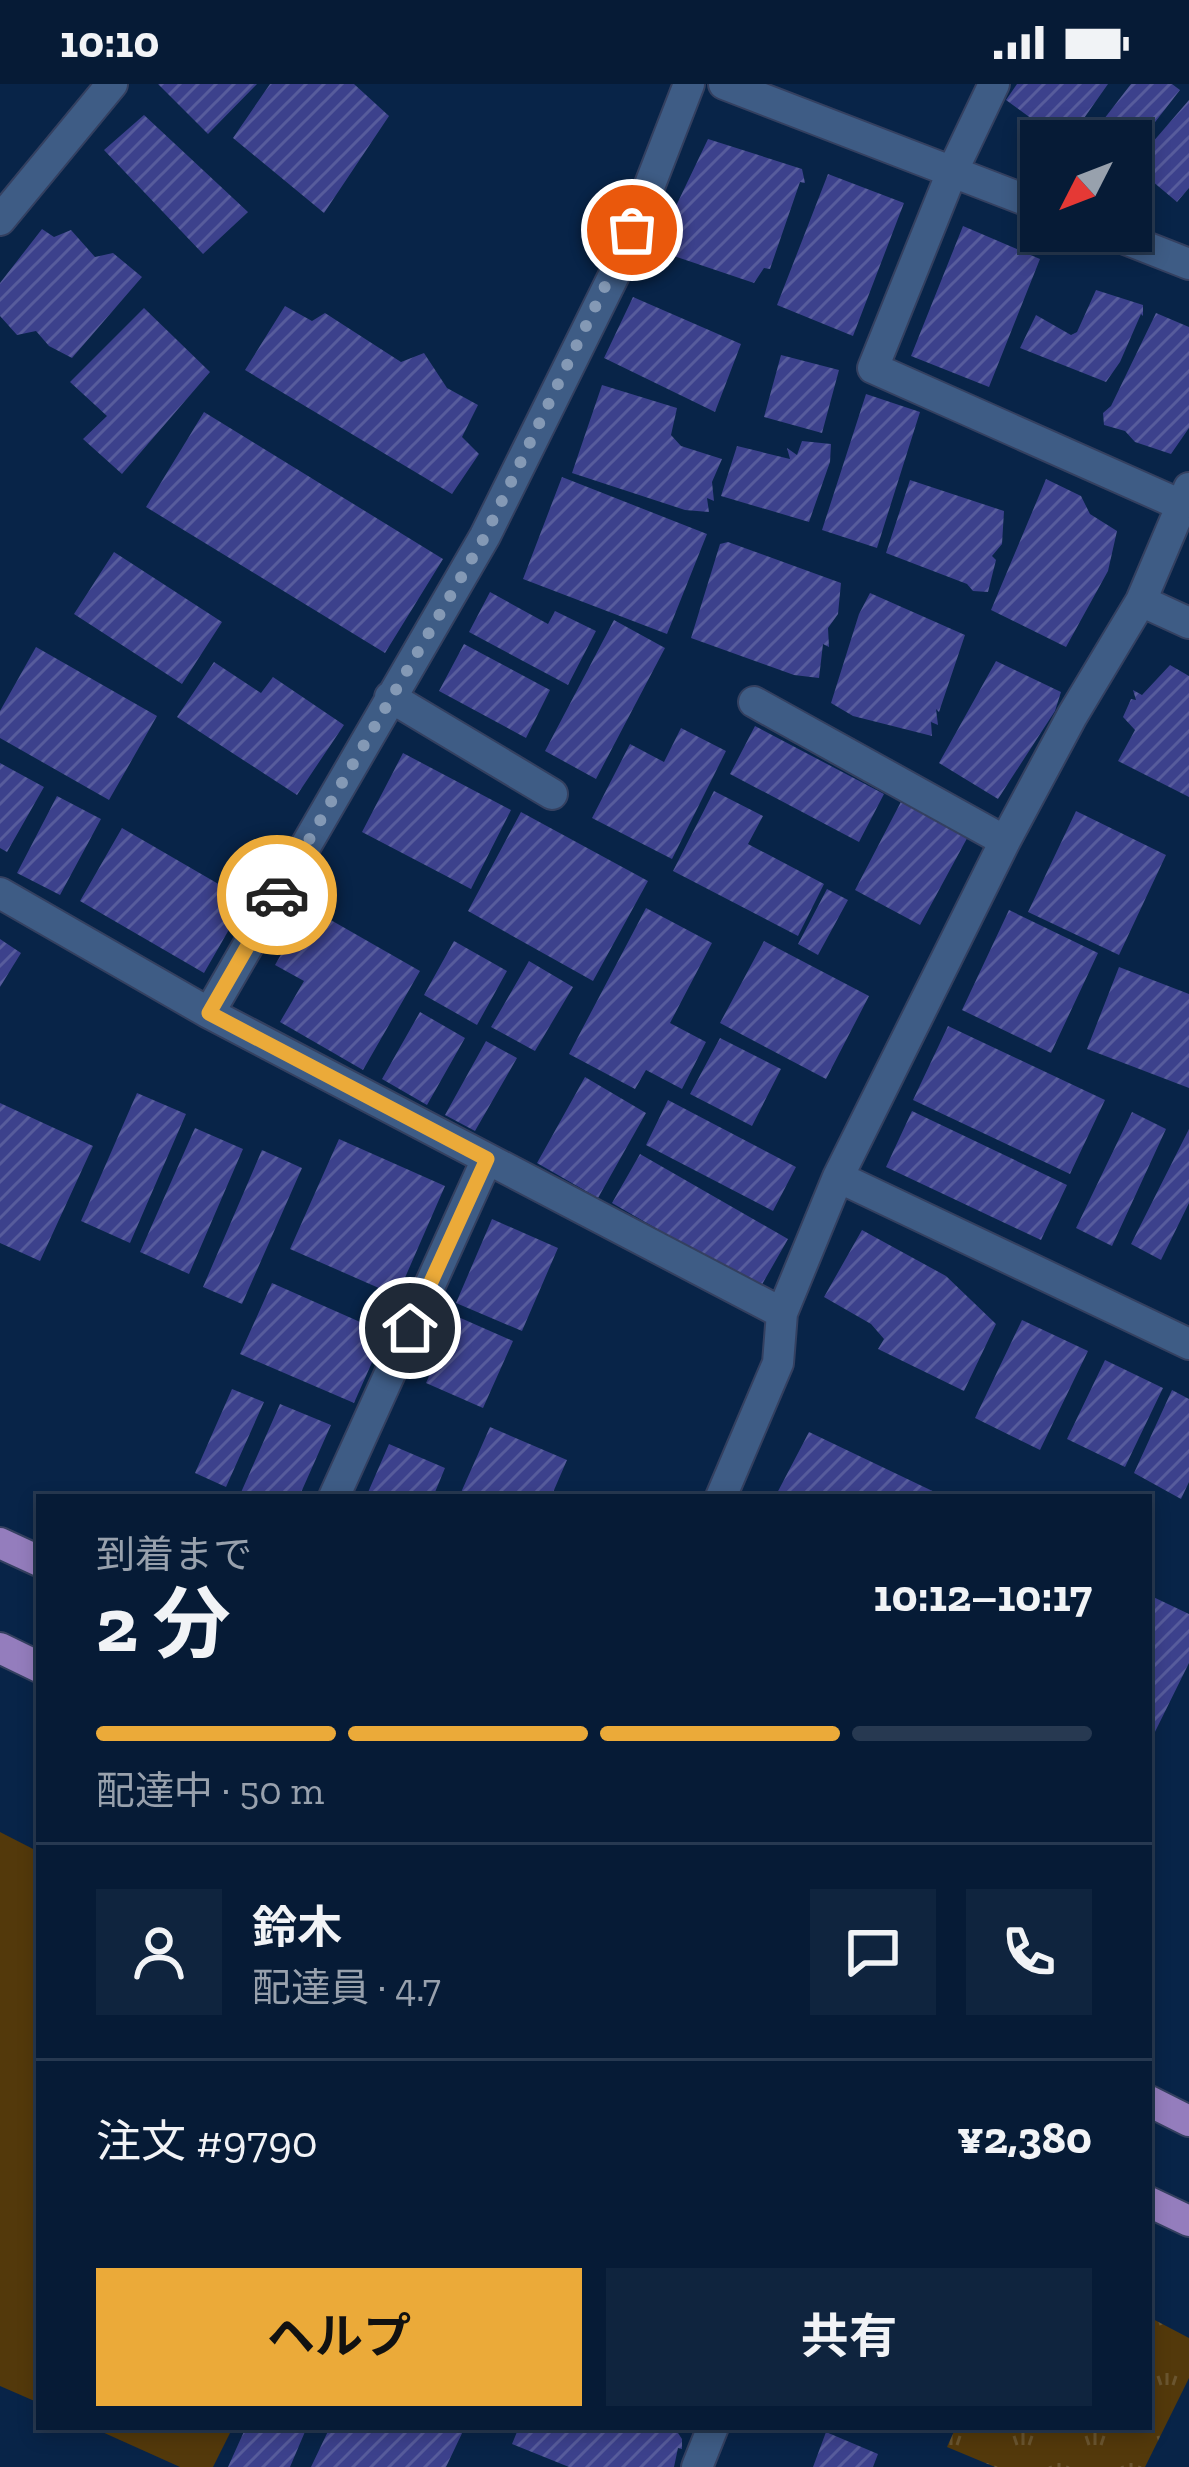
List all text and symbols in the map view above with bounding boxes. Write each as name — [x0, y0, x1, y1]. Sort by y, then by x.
text: 10:10 — [60, 15, 159, 69]
north arrow — [1020, 120, 1152, 252]
map controls — [1020, 120, 1152, 252]
pin — [581, 179, 683, 281]
icon: bag — [599, 197, 665, 263]
courier — [217, 835, 337, 955]
icon: car — [244, 862, 310, 928]
pin — [359, 1277, 461, 1379]
icon: home — [377, 1295, 443, 1361]
text: 到着まで — [96, 1531, 252, 1578]
text: 10:12–10:17 — [874, 1569, 1092, 1623]
text: 2 分 — [96, 1577, 230, 1671]
text: 配達中 · 50 m — [96, 1767, 324, 1814]
button: person — [96, 1889, 222, 2015]
button: chat — [810, 1889, 936, 2015]
button: phone — [966, 1889, 1092, 2015]
text: 鈴木 — [252, 1901, 342, 1955]
text: 配達員 · 4.7 — [252, 1964, 441, 2011]
text: ¥2,380 — [957, 2111, 1092, 2165]
text: 注文 #9790 — [96, 2115, 318, 2169]
button: ヘルプ — [96, 2268, 582, 2406]
button: 共有 — [606, 2268, 1092, 2406]

